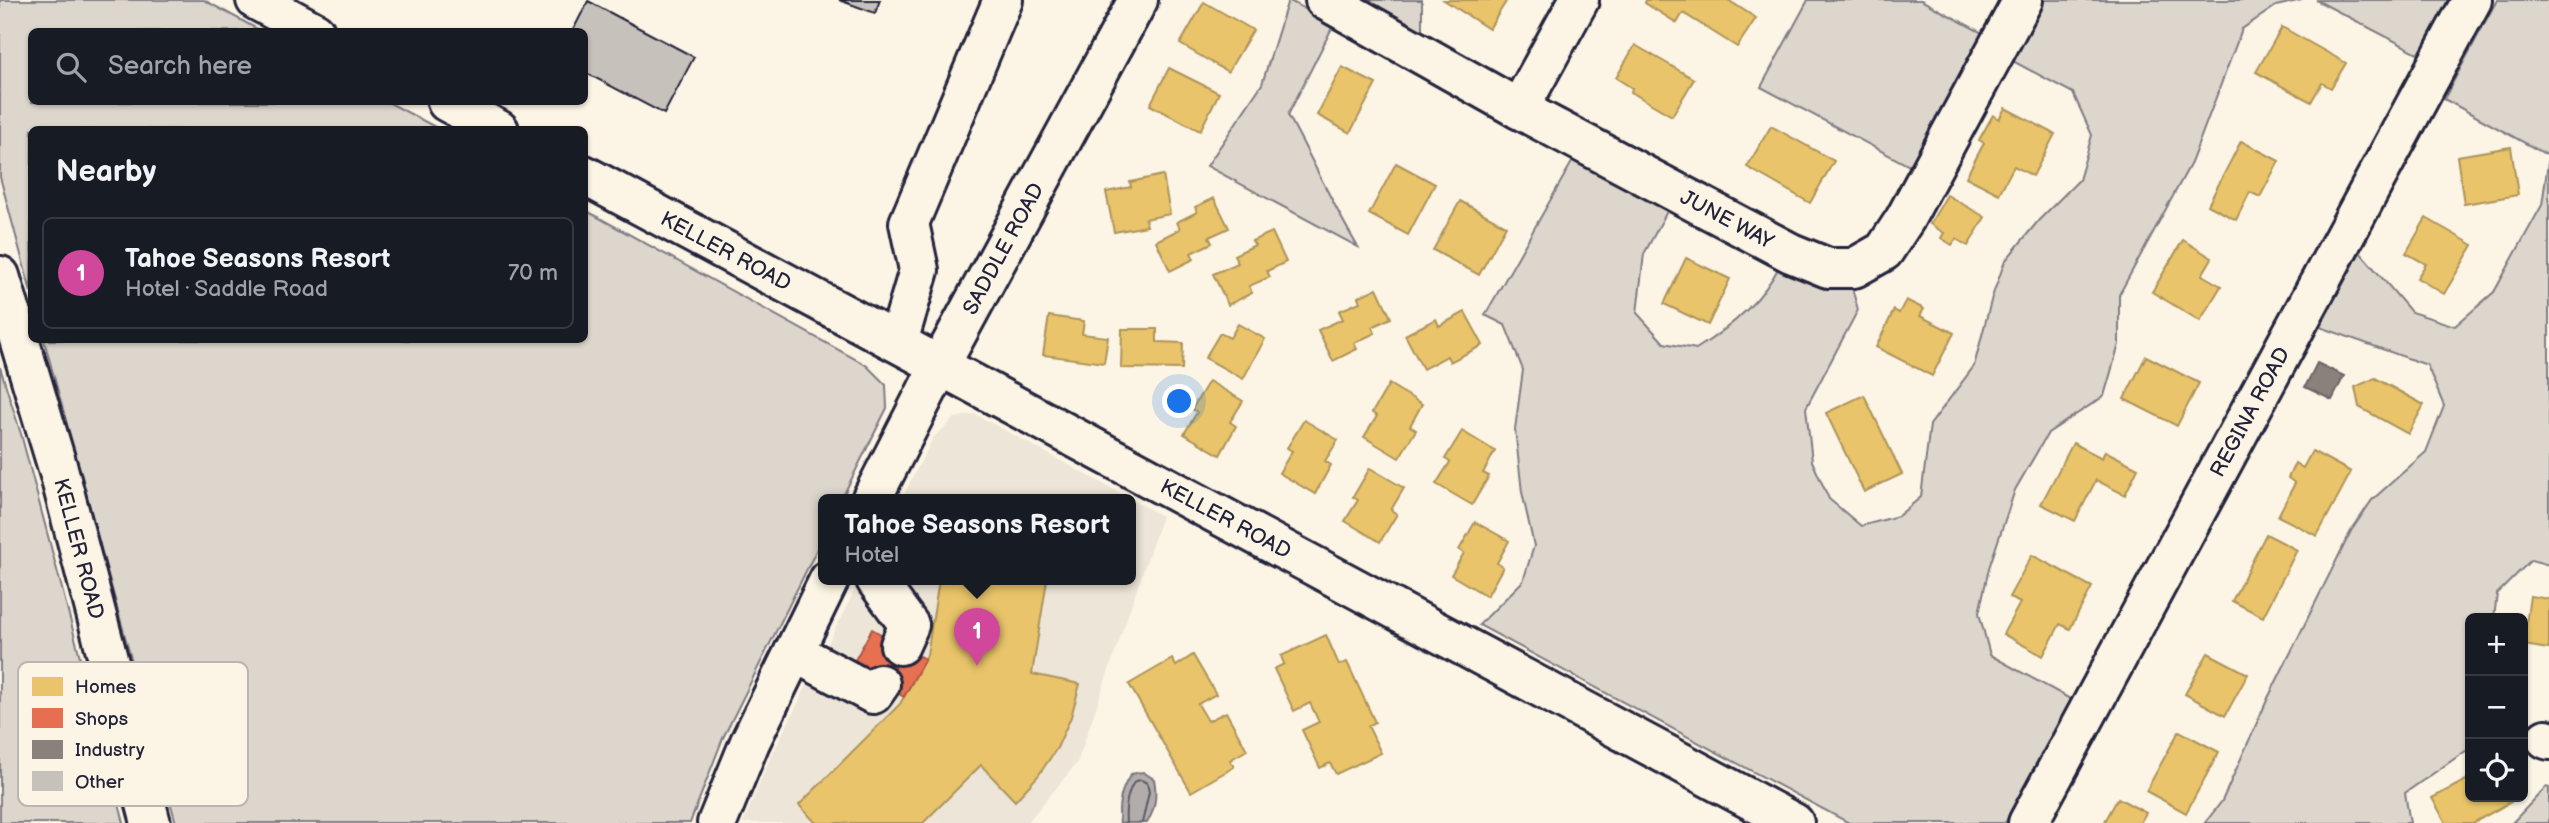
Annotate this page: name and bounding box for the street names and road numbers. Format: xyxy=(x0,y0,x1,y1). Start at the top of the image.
street label: SADDLE ROAD xyxy=(958,179,1049,319)
street label: JUNE WAY xyxy=(1676,185,1778,255)
street label: KELLER ROAD xyxy=(656,206,795,297)
street label: REGINA ROAD xyxy=(2205,343,2295,481)
street label: KELLER ROAD xyxy=(1156,474,1295,564)
street label: KELLER ROAD xyxy=(48,476,109,622)

